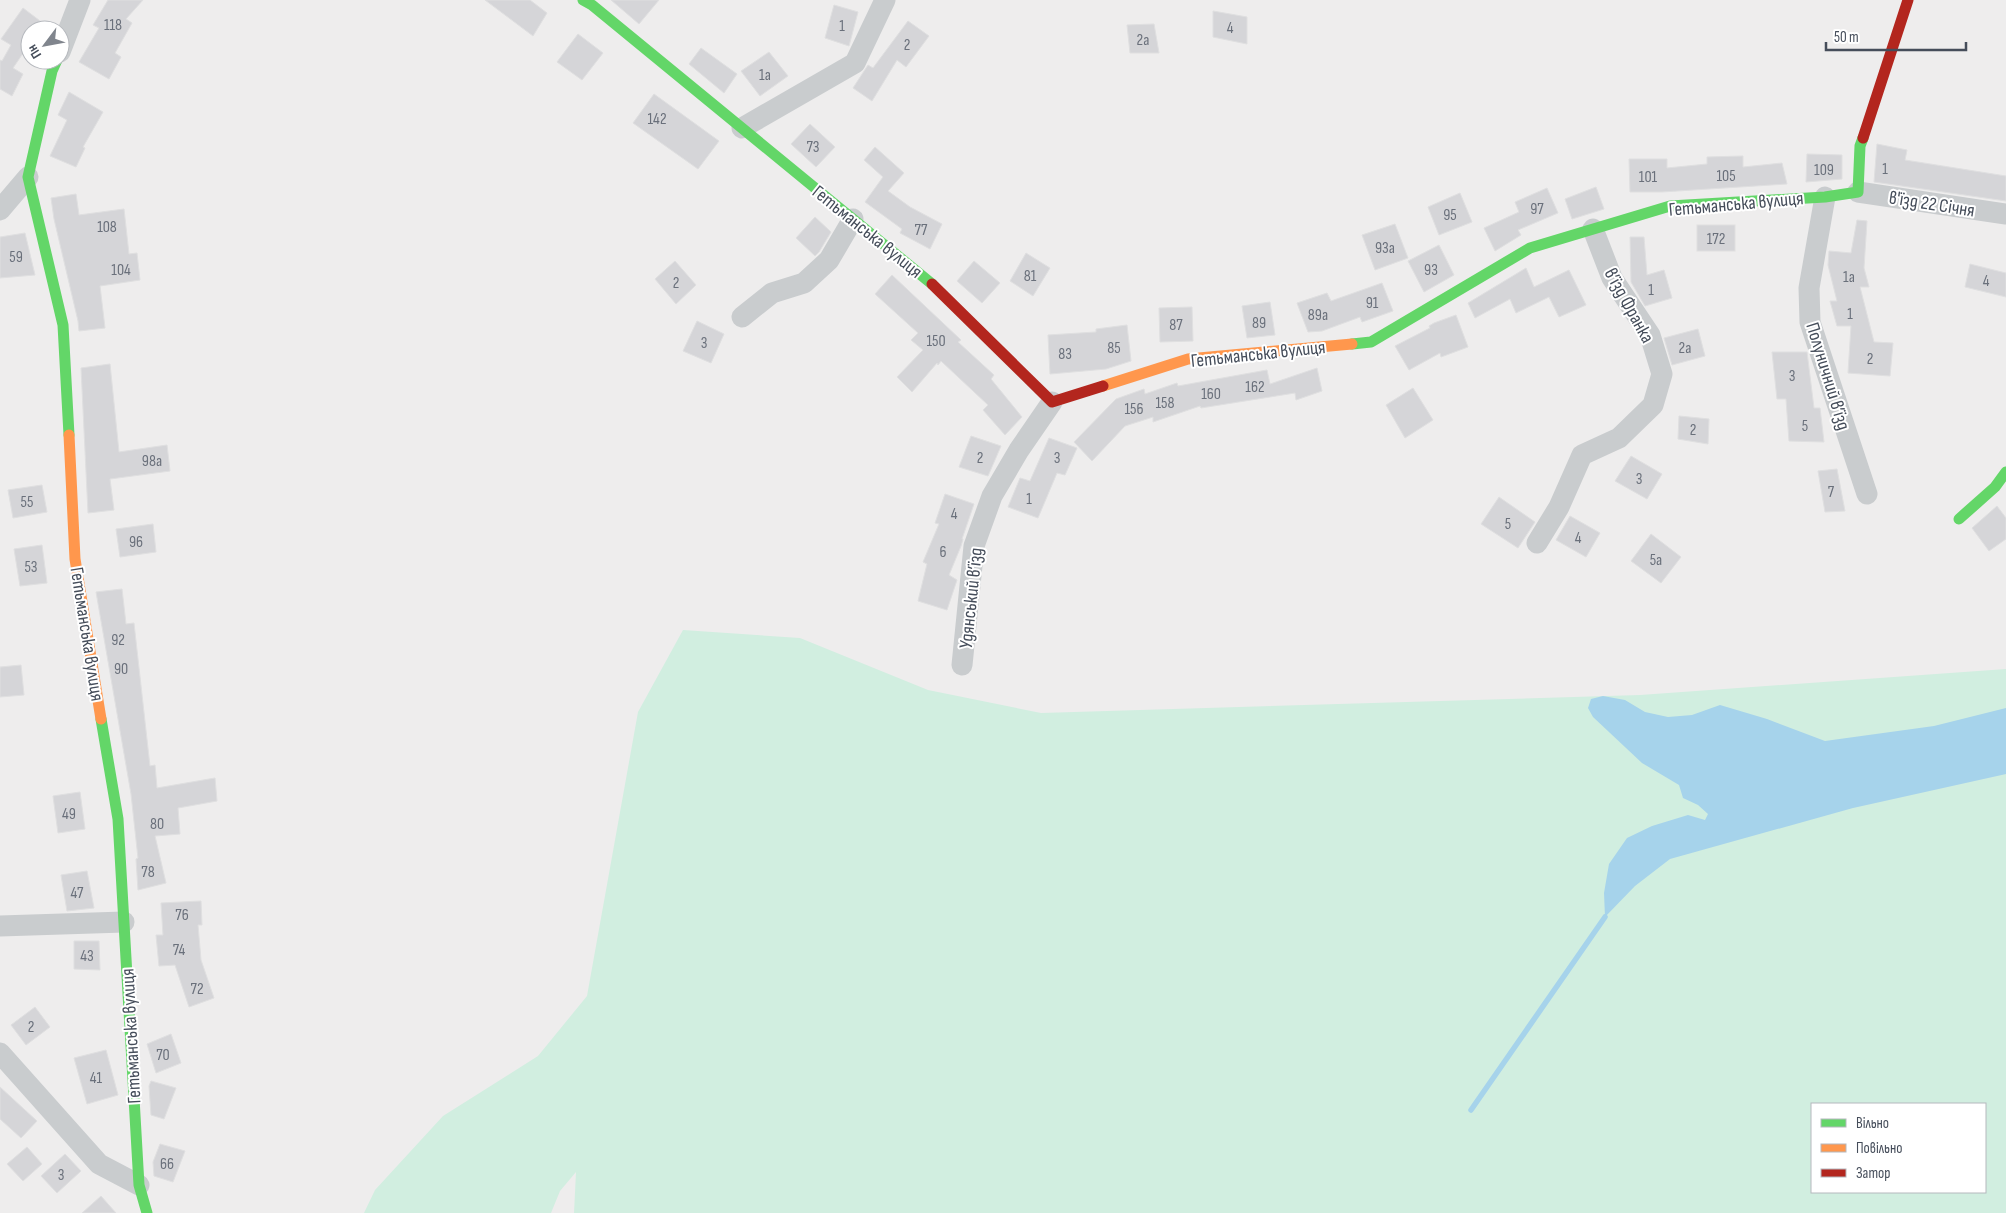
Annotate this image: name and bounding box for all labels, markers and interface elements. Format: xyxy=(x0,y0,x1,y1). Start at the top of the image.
house number: 118 xyxy=(104,16,122,35)
house number: 1 xyxy=(839,17,845,36)
house number: 4 xyxy=(1227,19,1234,38)
north arrow xyxy=(20,20,70,70)
scale bar xyxy=(1826,20,1966,52)
text: 50 m xyxy=(1834,28,1859,47)
house number: 2а xyxy=(1137,31,1149,50)
house number: 2 xyxy=(904,36,910,55)
text: Пн xyxy=(24,41,45,62)
house number: 1а xyxy=(759,66,771,85)
house number: 142 xyxy=(648,110,666,129)
house number: 73 xyxy=(806,138,820,157)
house number: 1 xyxy=(1882,160,1888,179)
house number: 109 xyxy=(1814,161,1834,180)
house number: 105 xyxy=(1716,167,1736,186)
house number: 101 xyxy=(1639,168,1658,187)
street label: Гетьманська вулиця xyxy=(807,181,927,284)
street label: в'їзд 22 Січня xyxy=(1887,186,1976,223)
street label: Гетьманська вулиця xyxy=(1668,187,1804,222)
house number: 97 xyxy=(1530,200,1544,219)
house number: 95 xyxy=(1443,206,1457,225)
house number: 108 xyxy=(97,218,117,237)
house number: 77 xyxy=(915,221,928,240)
house number: 172 xyxy=(1707,230,1725,249)
house number: 93а xyxy=(1375,239,1395,258)
house number: 59 xyxy=(9,248,23,267)
house number: 104 xyxy=(111,261,131,280)
house number: 93 xyxy=(1424,261,1438,280)
street label: в’їзд Франка xyxy=(1599,264,1659,347)
house number: 81 xyxy=(1024,267,1037,286)
house number: 1а xyxy=(1843,268,1855,287)
house number: 4 xyxy=(1983,272,1990,291)
house number: 2 xyxy=(673,274,679,293)
house number: 1 xyxy=(1648,281,1654,300)
house number: 91 xyxy=(1366,294,1379,313)
house number: 1 xyxy=(1847,305,1853,324)
house number: 89а xyxy=(1308,306,1328,325)
house number: 89 xyxy=(1252,314,1266,333)
house number: 87 xyxy=(1169,316,1183,335)
street label: Полуничний в’їзд xyxy=(1800,320,1855,433)
house number: 150 xyxy=(926,332,946,351)
house number: 3 xyxy=(701,334,707,353)
street label: Гетьманська вулиця xyxy=(1190,336,1327,373)
house number: 85 xyxy=(1107,339,1121,358)
house number: 2а xyxy=(1679,339,1691,358)
house number: 83 xyxy=(1058,345,1072,364)
house number: 2 xyxy=(1867,350,1873,369)
house number: 3 xyxy=(1789,367,1795,386)
house number: 162 xyxy=(1245,378,1265,397)
house number: 160 xyxy=(1201,385,1221,404)
house number: 158 xyxy=(1155,394,1175,413)
house number: 156 xyxy=(1124,400,1144,419)
house number: 5 xyxy=(1802,417,1808,436)
house number: 2 xyxy=(1690,421,1696,440)
house number: 2 xyxy=(977,449,983,468)
house number: 3 xyxy=(1054,449,1060,468)
house number: 98а xyxy=(142,452,162,471)
house number: 3 xyxy=(1636,470,1642,489)
house number: 7 xyxy=(1828,483,1835,502)
house number: 1 xyxy=(1026,490,1032,509)
house number: 55 xyxy=(21,493,33,512)
house number: 4 xyxy=(951,505,958,524)
house number: 5 xyxy=(1505,515,1511,534)
house number: 4 xyxy=(1575,529,1582,548)
house number: 96 xyxy=(129,533,143,552)
house number: 6 xyxy=(939,543,947,562)
street label: Удянський в’їзд xyxy=(955,547,988,650)
house number: 5а xyxy=(1650,551,1662,570)
house number: 53 xyxy=(24,558,38,577)
street label: Гетьманська вулиця xyxy=(65,566,108,703)
house number: 92 xyxy=(111,631,125,650)
house number: 90 xyxy=(114,660,128,679)
house number: 49 xyxy=(62,805,76,824)
house number: 80 xyxy=(150,815,164,834)
house number: 78 xyxy=(141,863,155,882)
house number: 47 xyxy=(71,884,84,903)
house number: 76 xyxy=(175,906,189,925)
house number: 74 xyxy=(173,941,185,960)
house number: 43 xyxy=(80,947,94,966)
street label: Гетьманська вулиця xyxy=(116,968,147,1104)
house number: 72 xyxy=(191,980,203,999)
house number: 2 xyxy=(28,1018,34,1037)
house number: 70 xyxy=(156,1046,170,1065)
house number: 41 xyxy=(90,1069,103,1088)
legend xyxy=(1811,1103,1986,1193)
text: Вільно xyxy=(1856,1114,1889,1133)
text: Повільно xyxy=(1856,1139,1902,1158)
house number: 66 xyxy=(160,1155,174,1174)
text: Затор xyxy=(1856,1164,1890,1183)
house number: 3 xyxy=(58,1166,64,1185)

